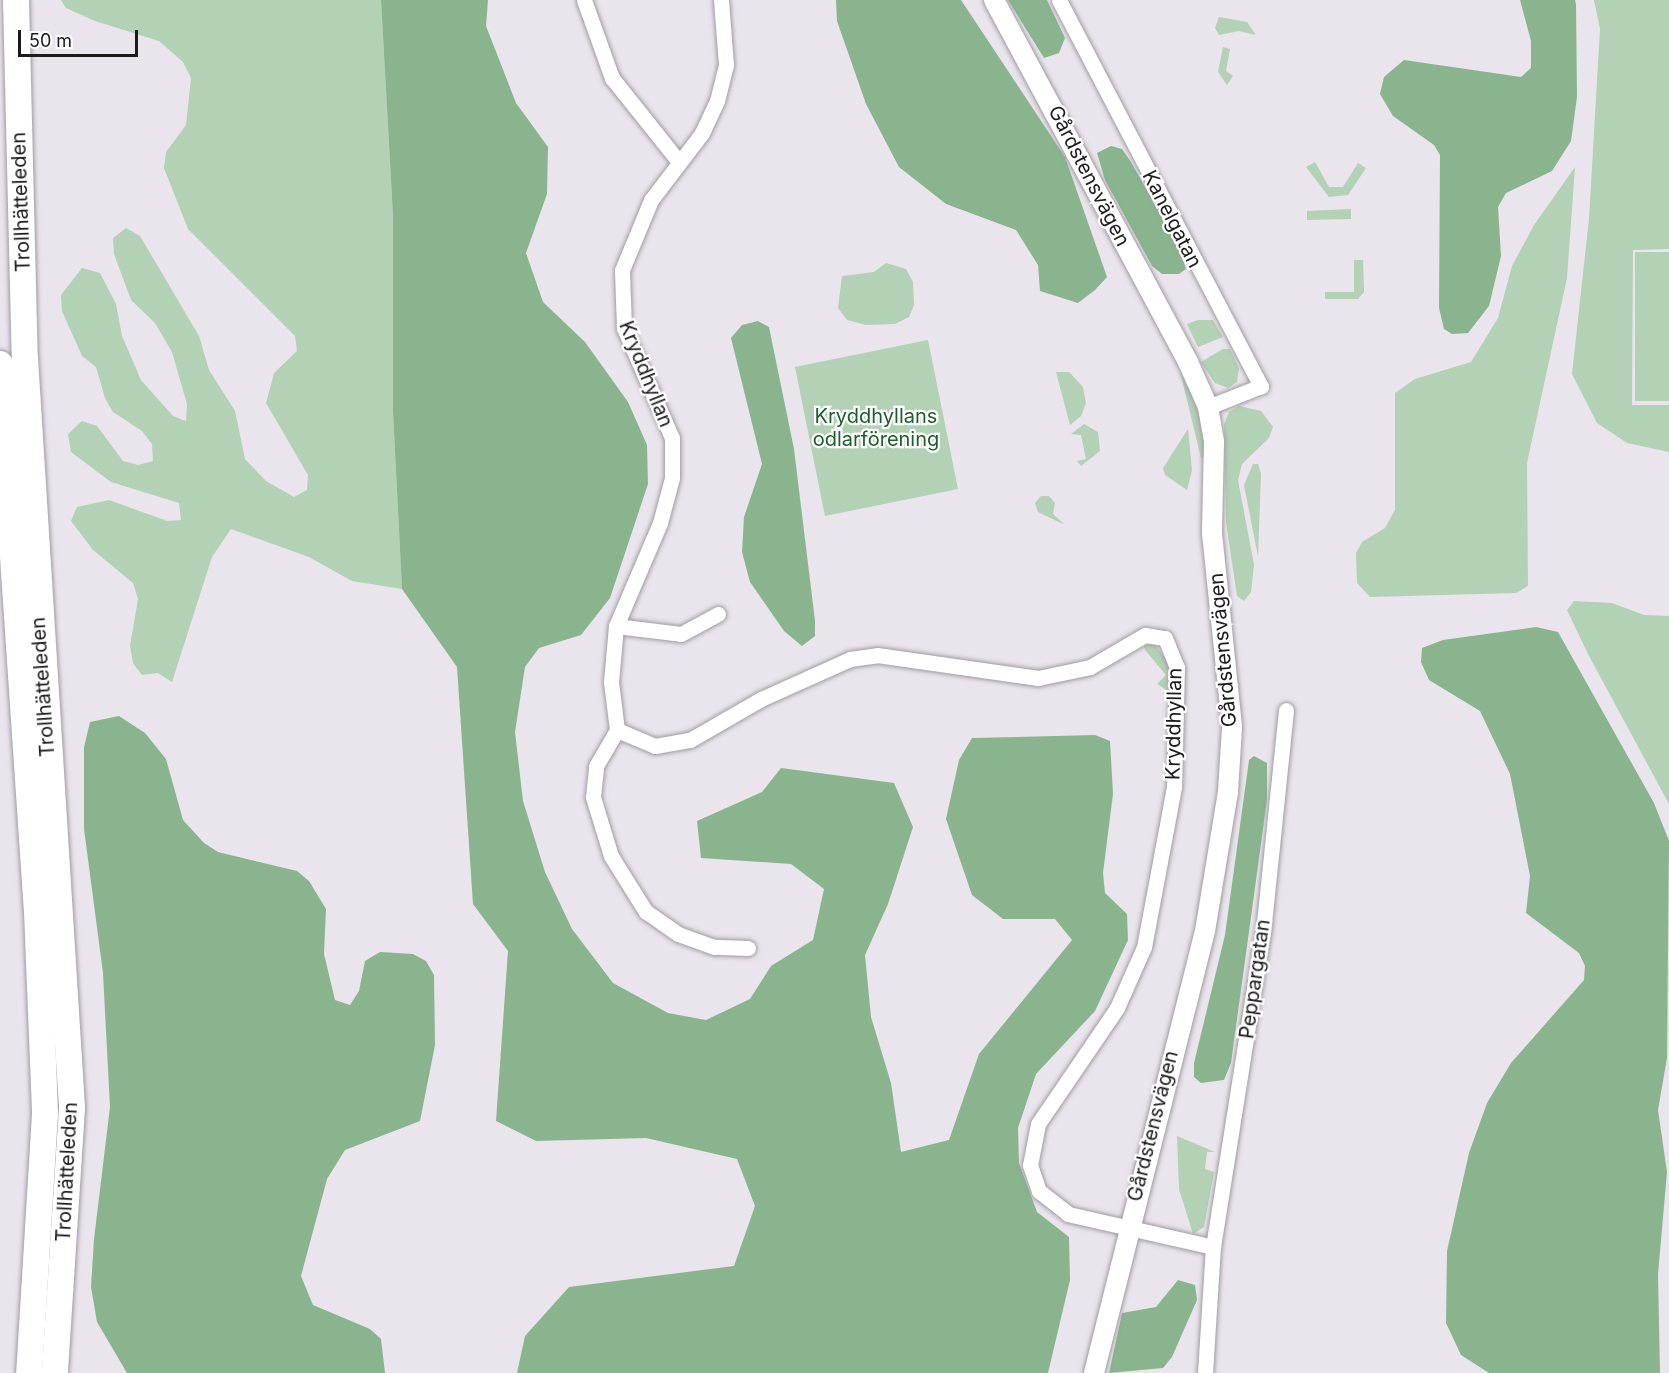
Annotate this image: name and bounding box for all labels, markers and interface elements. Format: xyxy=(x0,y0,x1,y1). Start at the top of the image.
scale bar xyxy=(21,18,141,56)
text: 50 m xyxy=(29,30,72,51)
street label: Gårdstensvägen xyxy=(1043,102,1135,250)
street label: Trollhätteleden xyxy=(7,132,35,272)
street label: Kanelgatan xyxy=(1137,166,1207,272)
street label: Kryddhyllan xyxy=(614,317,678,431)
park label: Kryddhyllans odlarförening xyxy=(813,405,939,452)
street label: Gårdstensvägen xyxy=(1204,572,1242,728)
street label: Trollhätteleden xyxy=(26,616,60,758)
street label: Kryddhyllan xyxy=(1161,668,1187,780)
street label: Peppargatan xyxy=(1235,918,1275,1040)
street label: Gårdstensvägen xyxy=(1123,1048,1183,1204)
street label: Trollhätteleden xyxy=(51,1101,83,1243)

